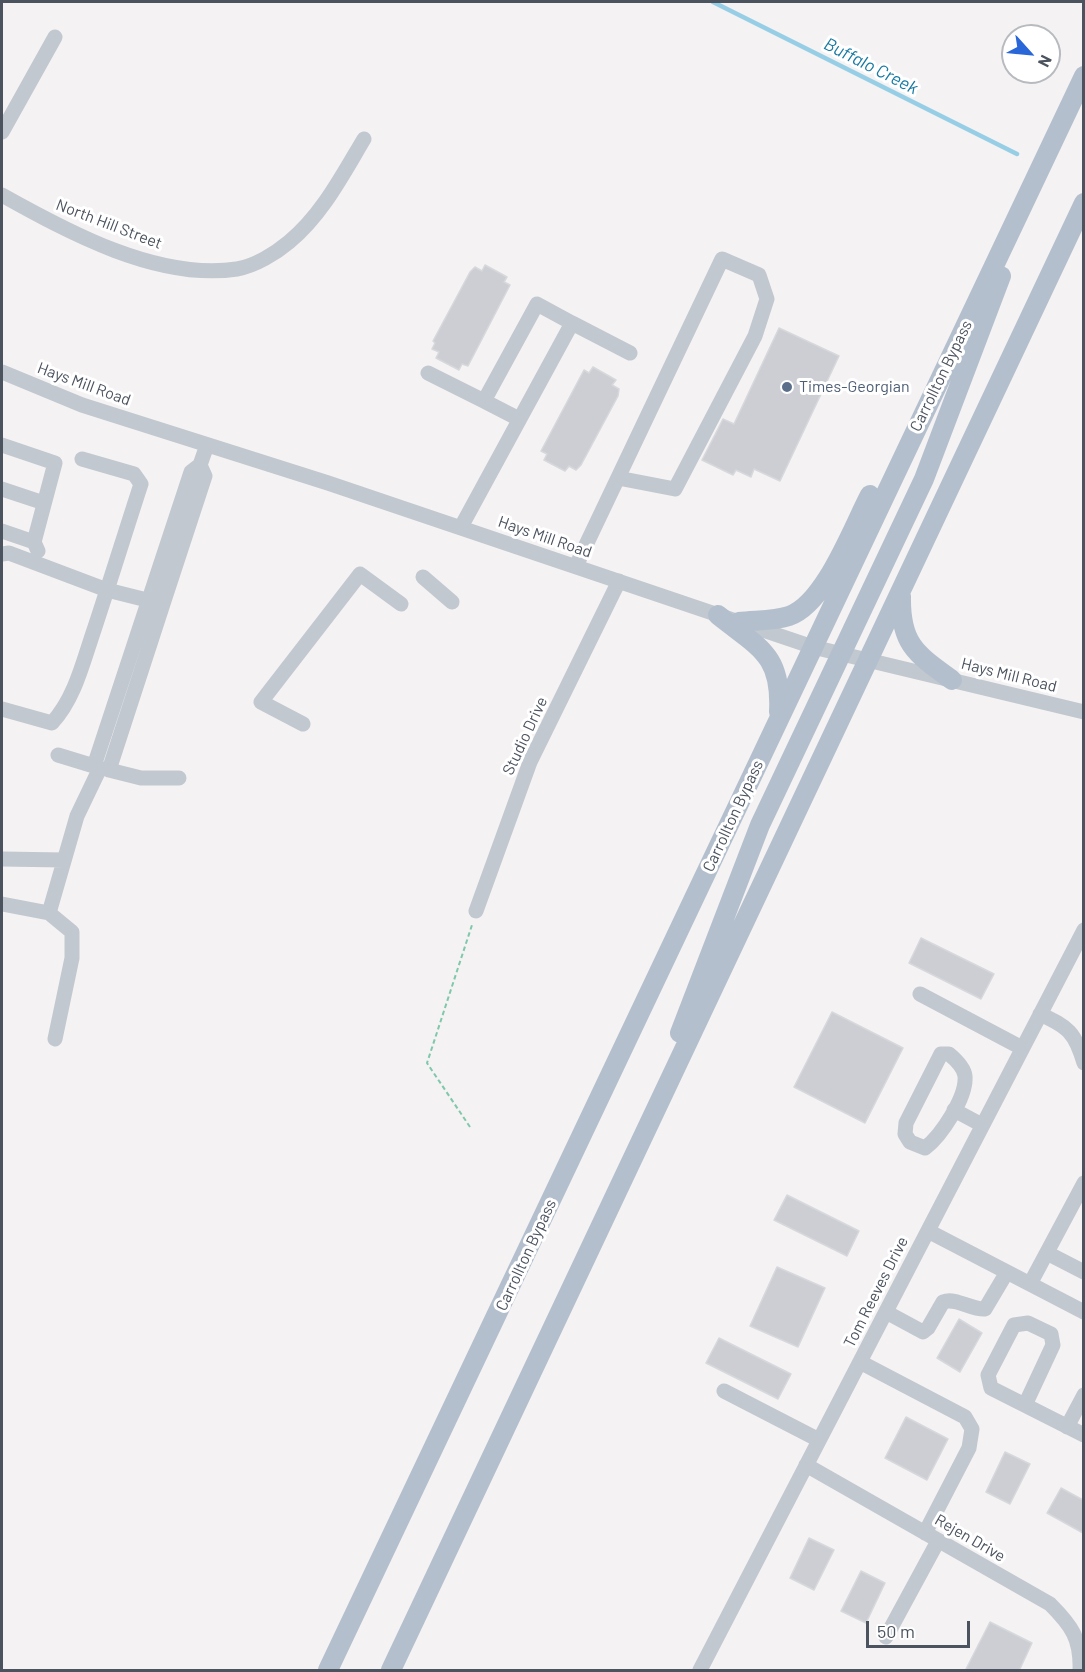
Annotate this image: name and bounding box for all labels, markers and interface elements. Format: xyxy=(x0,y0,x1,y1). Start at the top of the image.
north arrow xyxy=(1001,24,1061,84)
water label: Buffalo Creek xyxy=(820,33,922,99)
text: N xyxy=(1035,52,1057,71)
street label: North Hill Street xyxy=(53,195,165,253)
street label: Carrollton Bypass xyxy=(906,317,976,435)
street label: Hays Mill Road xyxy=(35,358,133,410)
place label: Times-Georgian xyxy=(799,377,910,397)
marker: Times-Georgian xyxy=(780,380,794,394)
street label: Hays Mill Road xyxy=(496,512,594,562)
street label: Hays Mill Road xyxy=(959,654,1059,696)
street label: Studio Drive xyxy=(499,694,551,778)
street label: Carrollton Bypass xyxy=(699,757,767,875)
street label: Carrollton Bypass xyxy=(492,1196,560,1314)
street label: Tom Reeves Drive xyxy=(840,1233,912,1351)
street label: Rejen Drive xyxy=(931,1510,1009,1566)
scale bar xyxy=(869,1609,972,1647)
text: 50 m xyxy=(877,1620,915,1642)

